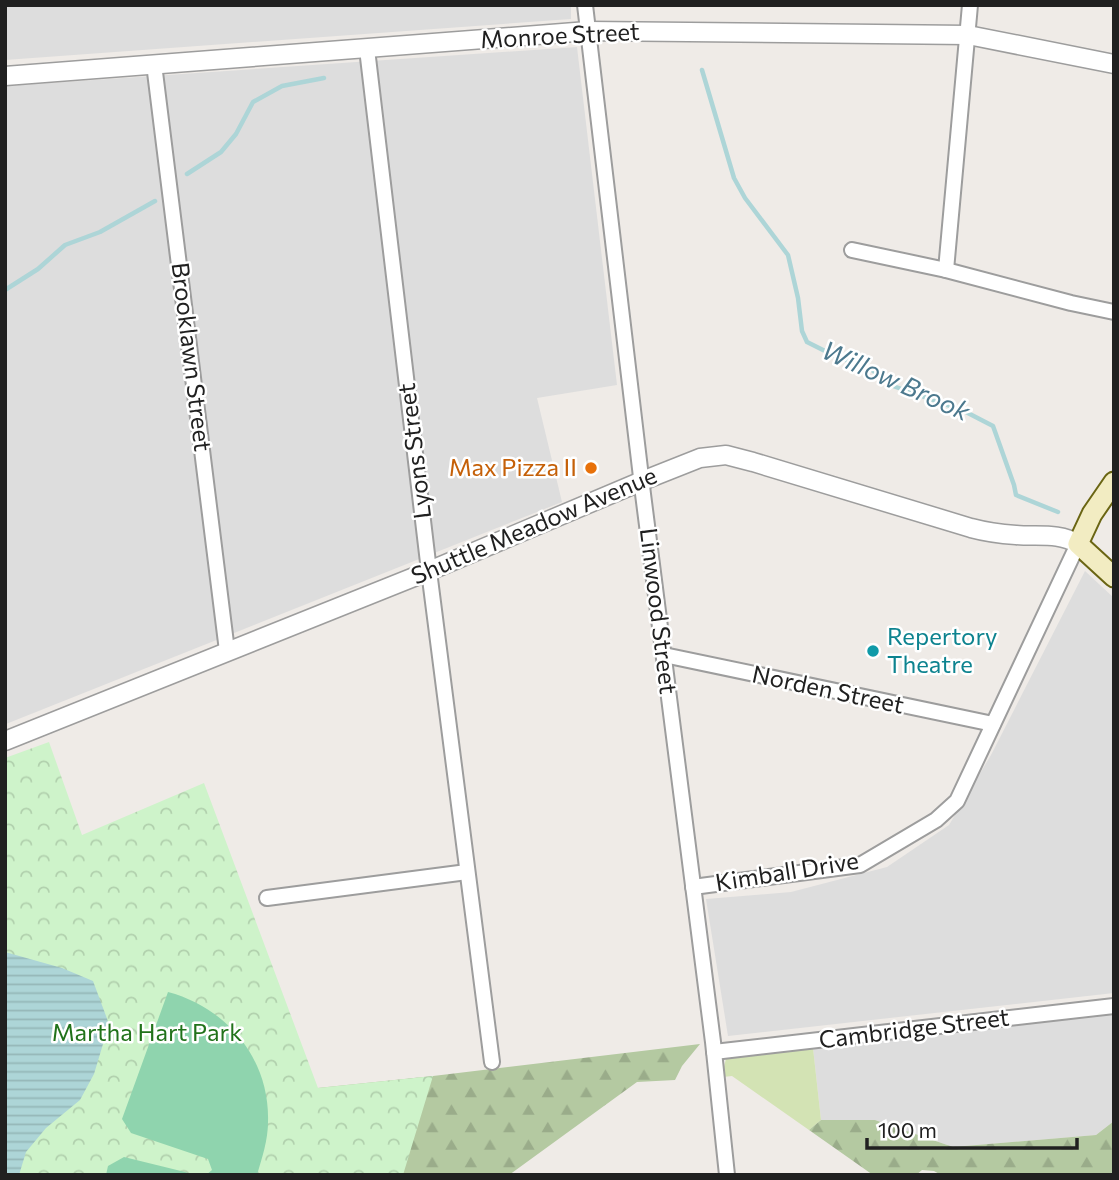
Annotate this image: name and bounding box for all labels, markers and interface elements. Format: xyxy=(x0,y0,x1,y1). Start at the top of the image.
street label: Monroe Street xyxy=(479,16,641,53)
street label: Brooklawn Street xyxy=(167,261,218,453)
water label: Willow Brook xyxy=(818,333,976,426)
street label: Lyons Street xyxy=(391,382,436,521)
place label: Max Pizza II xyxy=(449,452,577,481)
street label: Shuttle Meadow Avenue xyxy=(406,460,661,590)
marker: Max Pizza II xyxy=(583,460,599,476)
street label: Linwood Street xyxy=(635,526,684,696)
place label: Repertory Theatre xyxy=(887,621,997,678)
marker: Repertory Theatre xyxy=(865,643,881,659)
street label: Norden Street xyxy=(750,658,907,719)
street label: Kimball Drive xyxy=(713,845,861,896)
street label: Cambridge Street xyxy=(817,1001,1011,1054)
park label: Martha Hart Park xyxy=(52,1017,242,1046)
scale bar xyxy=(867,1106,1077,1150)
text: 100 m xyxy=(878,1117,937,1142)

